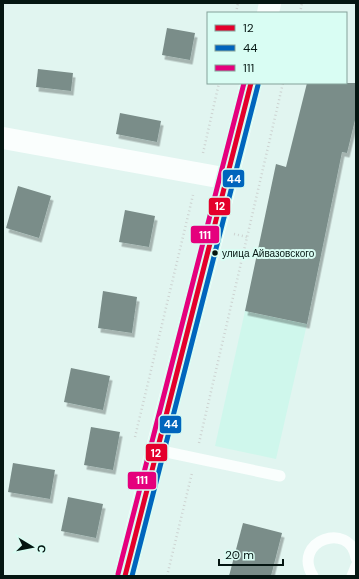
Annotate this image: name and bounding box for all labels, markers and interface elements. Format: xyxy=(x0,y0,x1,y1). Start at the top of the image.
legend xyxy=(207,12,347,84)
text: 12 xyxy=(243,20,254,36)
text: 44 xyxy=(243,40,258,56)
text: 111 xyxy=(243,60,254,76)
line badge: 44 xyxy=(222,169,245,188)
text: 44 xyxy=(227,172,241,186)
line badge: 12 xyxy=(208,197,231,216)
text: 12 xyxy=(215,199,225,213)
line badge: 111 xyxy=(190,225,220,244)
text: 111 xyxy=(199,228,211,242)
place label: улица Айвазовского xyxy=(222,247,315,260)
marker: улица Айвазовского xyxy=(210,248,220,258)
line badge: 44 xyxy=(159,415,182,434)
text: 44 xyxy=(164,417,178,431)
line badge: 12 xyxy=(145,443,168,462)
text: 12 xyxy=(151,446,161,460)
line badge: 111 xyxy=(127,471,157,490)
text: 111 xyxy=(136,473,148,487)
north arrow xyxy=(12,527,52,567)
scale bar xyxy=(219,541,283,567)
text: С xyxy=(34,544,49,554)
text: 20 m xyxy=(225,547,254,563)

